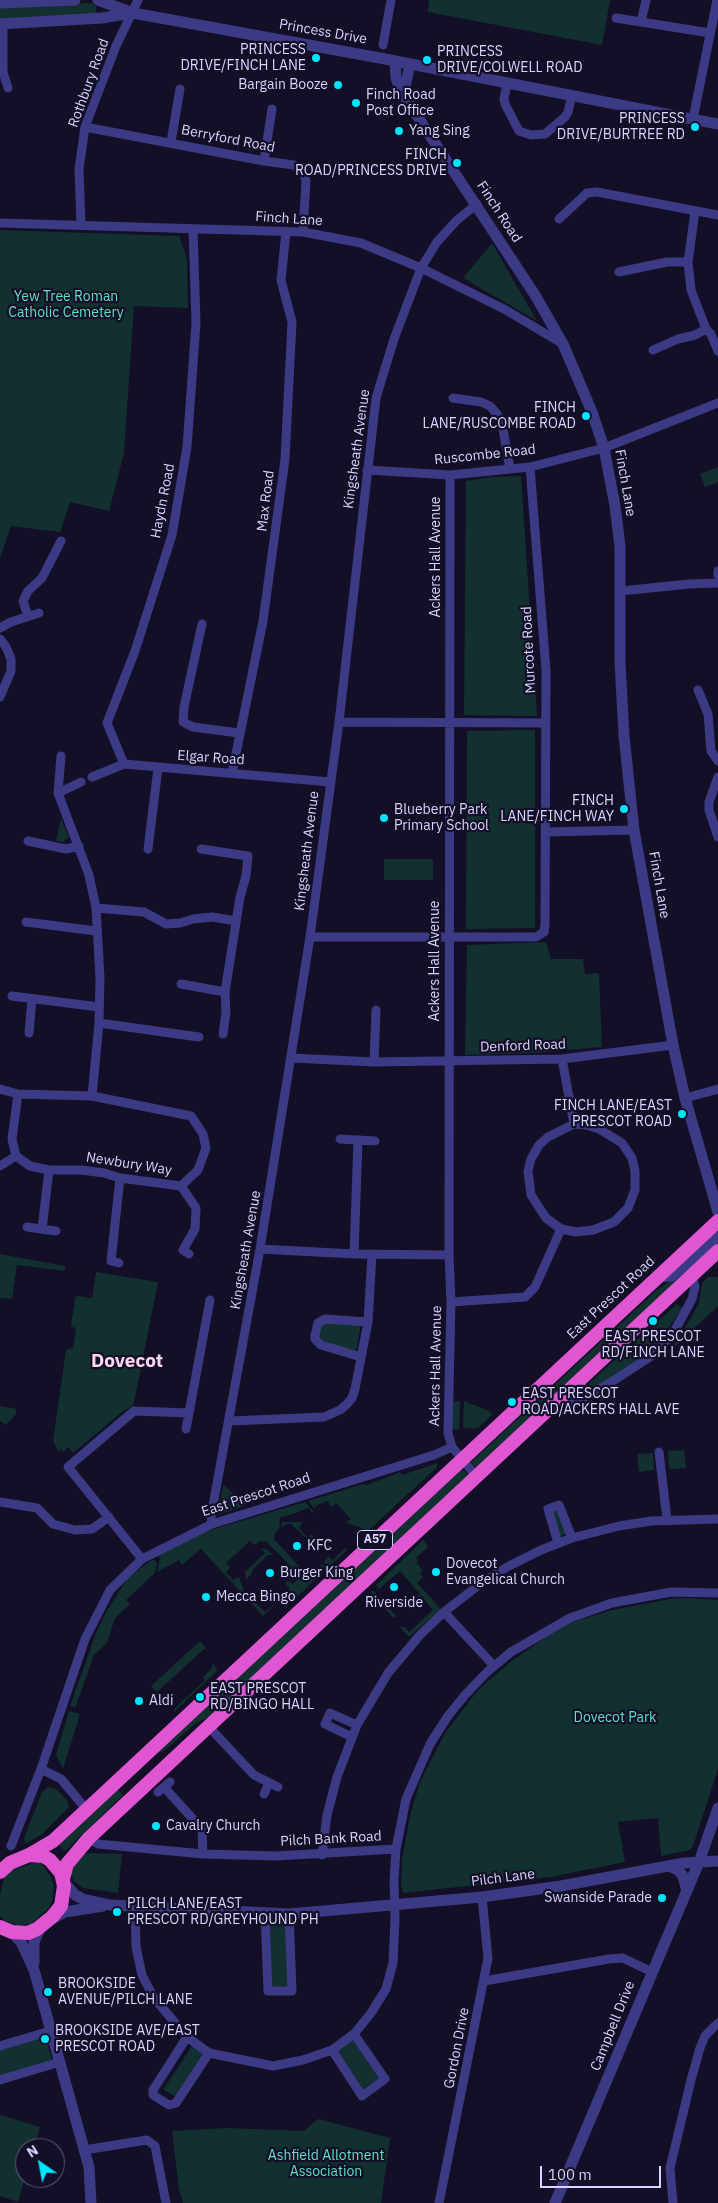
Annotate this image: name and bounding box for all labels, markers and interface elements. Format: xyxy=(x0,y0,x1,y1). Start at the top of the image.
street label: Princess Drive xyxy=(278,16,368,48)
street label: Rothbury Road xyxy=(65,36,113,130)
place label: PRINCESS DRIVE/FINCH LANE xyxy=(180,42,306,74)
place label: PRINCESS DRIVE/COLWELL ROAD xyxy=(437,44,583,76)
marker: PRINCESS DRIVE/FINCH LANE xyxy=(310,52,322,64)
marker: PRINCESS DRIVE/COLWELL ROAD xyxy=(421,54,433,66)
place label: Bargain Booze xyxy=(238,77,328,93)
marker: Bargain Booze xyxy=(332,79,344,91)
place label: Finch Road Post Office xyxy=(366,87,436,120)
marker: Finch Road Post Office xyxy=(350,97,362,109)
place label: PRINCESS DRIVE/BURTREE RD xyxy=(557,111,685,144)
marker: PRINCESS DRIVE/BURTREE RD xyxy=(689,121,701,133)
street label: Berryford Road xyxy=(180,122,276,156)
place label: Yang Sing xyxy=(409,123,470,139)
marker: Yang Sing xyxy=(393,125,405,137)
place label: FINCH ROAD/PRINCESS DRIVE xyxy=(295,147,447,180)
marker: FINCH ROAD/PRINCESS DRIVE xyxy=(451,157,463,169)
street label: Finch Road xyxy=(473,178,525,246)
street label: Finch Lane xyxy=(255,208,323,230)
park label: Yew Tree Roman Catholic Cemetery xyxy=(8,289,124,322)
street label: Kingsheath Avenue xyxy=(340,388,374,510)
place label: FINCH LANE/RUSCOMBE ROAD xyxy=(423,400,576,432)
marker: FINCH LANE/RUSCOMBE ROAD xyxy=(580,410,592,422)
street label: Ruscombe Road xyxy=(433,441,537,469)
street label: Finch Lane xyxy=(611,448,639,518)
street label: Haydn Road xyxy=(148,462,178,540)
street label: Max Road xyxy=(254,469,278,533)
street label: Ackers Hall Avenue xyxy=(428,496,444,618)
street label: Murcote Road xyxy=(518,606,540,694)
street label: Elgar Road xyxy=(177,747,245,769)
street label: Kingsheath Avenue xyxy=(291,790,323,912)
place label: FINCH LANE/FINCH WAY xyxy=(500,793,614,826)
place label: Blueberry Park Primary School xyxy=(394,802,489,834)
marker: FINCH LANE/FINCH WAY xyxy=(618,803,630,815)
marker: Blueberry Park Primary School xyxy=(378,812,390,824)
street label: Finch Lane xyxy=(645,850,673,920)
street label: Ackers Hall Avenue xyxy=(427,900,443,1022)
street label: Denford Road xyxy=(480,1036,566,1056)
place label: FINCH LANE/EAST PRESCOT ROAD xyxy=(554,1098,672,1130)
marker: FINCH LANE/EAST PRESCOT ROAD xyxy=(676,1108,688,1120)
street label: Newbury Way xyxy=(85,1149,173,1179)
street label: Kingsheath Avenue xyxy=(227,1189,265,1311)
street label: East Prescot Road xyxy=(564,1253,658,1343)
street label: Ackers Hall Avenue xyxy=(427,1305,445,1427)
marker: EAST PRESCOT RD/FINCH LANE xyxy=(647,1315,659,1327)
place label: EAST PRESCOT RD/FINCH LANE xyxy=(601,1329,705,1361)
district label: Dovecot xyxy=(91,1351,163,1373)
place label: EAST PRESCOT ROAD/ACKERS HALL AVE xyxy=(522,1386,680,1418)
marker: EAST PRESCOT ROAD/ACKERS HALL AVE xyxy=(506,1396,518,1408)
street label: East Prescot Road xyxy=(199,1469,313,1521)
road number: A57 xyxy=(358,1530,392,1550)
place label: KFC xyxy=(307,1538,332,1554)
marker: KFC xyxy=(291,1540,303,1552)
place label: Dovecot Evangelical Church xyxy=(446,1556,565,1588)
place label: Burger King xyxy=(280,1565,353,1581)
marker: Dovecot Evangelical Church xyxy=(430,1566,442,1578)
marker: Burger King xyxy=(264,1567,276,1579)
marker: Riverside xyxy=(388,1581,400,1593)
place label: Mecca Bingo xyxy=(216,1589,296,1605)
marker: Mecca Bingo xyxy=(200,1591,212,1603)
place label: Riverside xyxy=(365,1595,423,1611)
place label: EAST PRESCOT RD/BINGO HALL xyxy=(210,1681,314,1714)
marker: EAST PRESCOT RD/BINGO HALL xyxy=(194,1691,206,1703)
place label: Aldi xyxy=(149,1693,173,1709)
marker: Aldi xyxy=(133,1695,145,1707)
park label: Dovecot Park xyxy=(574,1710,656,1726)
place label: Cavalry Church xyxy=(166,1818,260,1834)
marker: Cavalry Church xyxy=(150,1820,162,1832)
street label: Pilch Bank Road xyxy=(280,1828,382,1850)
street label: Pilch Lane xyxy=(470,1866,536,1890)
place label: Swanside Parade xyxy=(544,1890,652,1906)
marker: Swanside Parade xyxy=(656,1892,668,1904)
place label: PILCH LANE/EAST PRESCOT RD/GREYHOUND PH xyxy=(127,1896,319,1928)
marker: PILCH LANE/EAST PRESCOT RD/GREYHOUND PH xyxy=(111,1906,123,1918)
place label: BROOKSIDE AVENUE/PILCH LANE xyxy=(58,1976,193,2008)
street label: Campbell Drive xyxy=(587,1979,639,2073)
marker: BROOKSIDE AVENUE/PILCH LANE xyxy=(42,1986,54,1998)
street label: Gordon Drive xyxy=(441,2006,473,2090)
place label: BROOKSIDE AVE/EAST PRESCOT ROAD xyxy=(55,2023,200,2056)
marker: BROOKSIDE AVE/EAST PRESCOT ROAD xyxy=(39,2033,51,2045)
north arrow xyxy=(15,2138,65,2188)
text: N xyxy=(23,2141,42,2162)
park label: Ashfield Allotment Association xyxy=(268,2148,384,2180)
scale bar xyxy=(543,2156,664,2188)
text: 100 m xyxy=(548,2165,592,2184)

